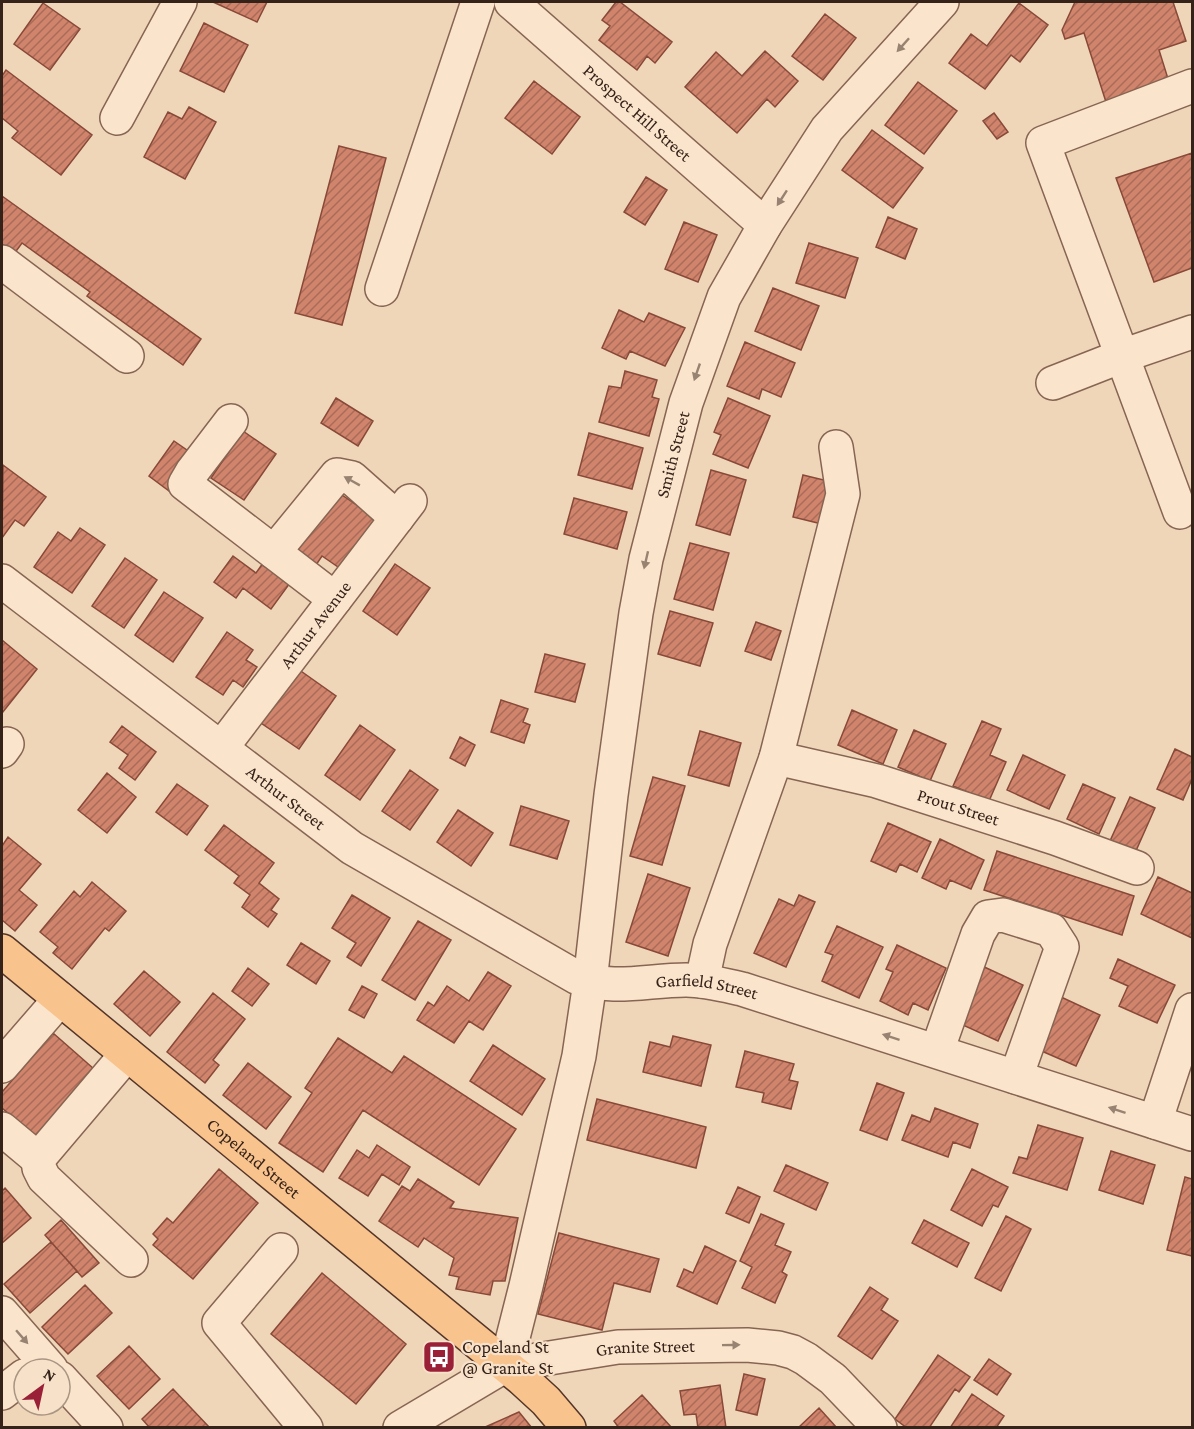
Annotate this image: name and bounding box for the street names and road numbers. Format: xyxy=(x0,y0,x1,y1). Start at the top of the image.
street label: Prospect Hill Street xyxy=(579,60,696,166)
street label: Smith Street xyxy=(652,408,694,500)
street label: Arthur Avenue xyxy=(276,577,355,672)
street label: Arthur Street xyxy=(242,761,330,835)
street label: Prout Street xyxy=(915,785,1003,830)
street label: Garfield Street xyxy=(655,970,762,1004)
street label: Copeland Street xyxy=(203,1114,305,1203)
street label: Granite Street xyxy=(594,1336,696,1360)

